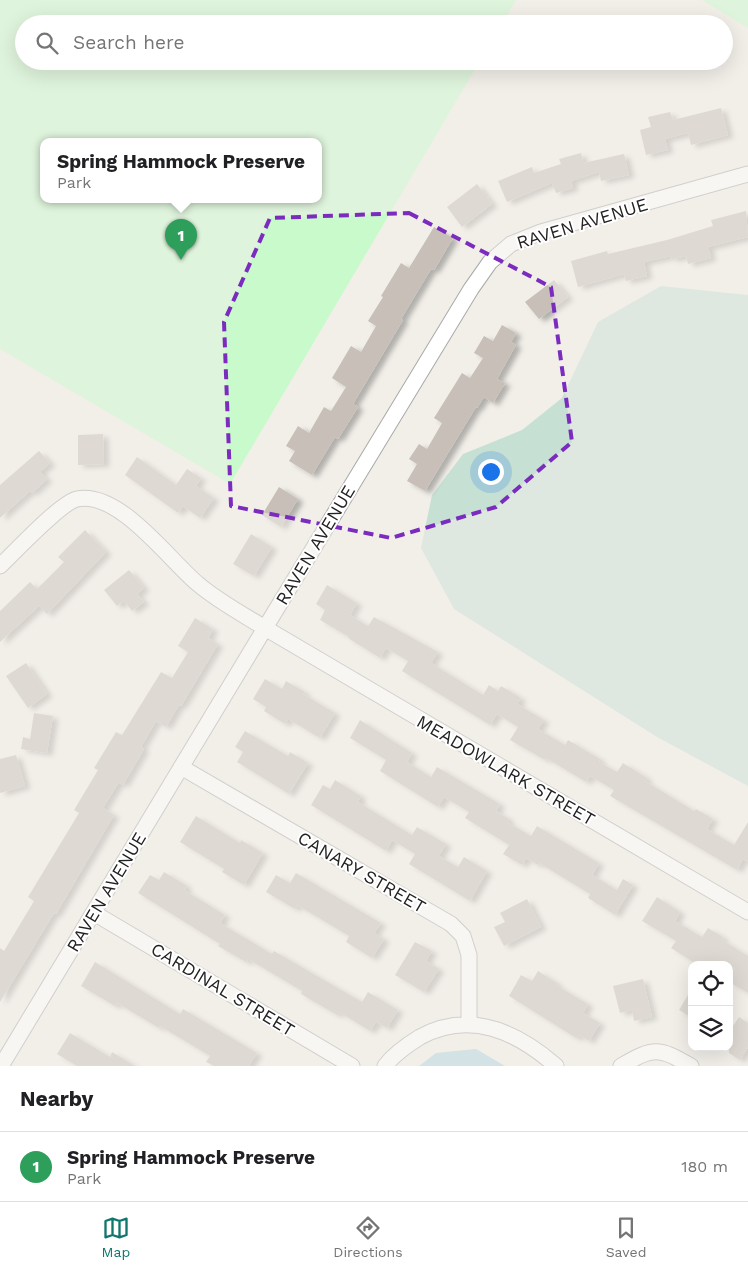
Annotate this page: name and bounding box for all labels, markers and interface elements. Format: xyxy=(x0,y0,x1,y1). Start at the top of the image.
search box xyxy=(15,15,733,70)
icon: search xyxy=(33,29,61,57)
text: Search here xyxy=(73,31,184,54)
popup xyxy=(40,138,322,203)
text: Spring Hammock Preserve xyxy=(57,150,305,173)
text: Park xyxy=(57,173,91,192)
street label: RAVEN AVENUE xyxy=(514,193,650,253)
pin: 1 xyxy=(165,219,197,260)
your location xyxy=(478,459,504,485)
street label: RAVEN AVENUE xyxy=(271,481,359,609)
street label: MEADOWLARK STREET xyxy=(413,710,599,830)
street label: CANARY STREET xyxy=(294,827,430,917)
street label: RAVEN AVENUE xyxy=(62,828,150,956)
street label: CARDINAL STREET xyxy=(147,938,299,1040)
map controls xyxy=(688,961,733,1051)
button: locate xyxy=(688,961,733,1006)
button: layers xyxy=(688,1006,733,1051)
text: Nearby xyxy=(20,1086,93,1111)
text: Spring Hammock Preserve xyxy=(67,1146,315,1169)
text: 1 xyxy=(33,1157,39,1176)
text: 180 m xyxy=(681,1157,728,1176)
text: Park xyxy=(67,1169,101,1188)
tab: Map xyxy=(102,1214,130,1260)
tab: Directions xyxy=(333,1214,403,1260)
tab: Saved xyxy=(606,1214,646,1260)

